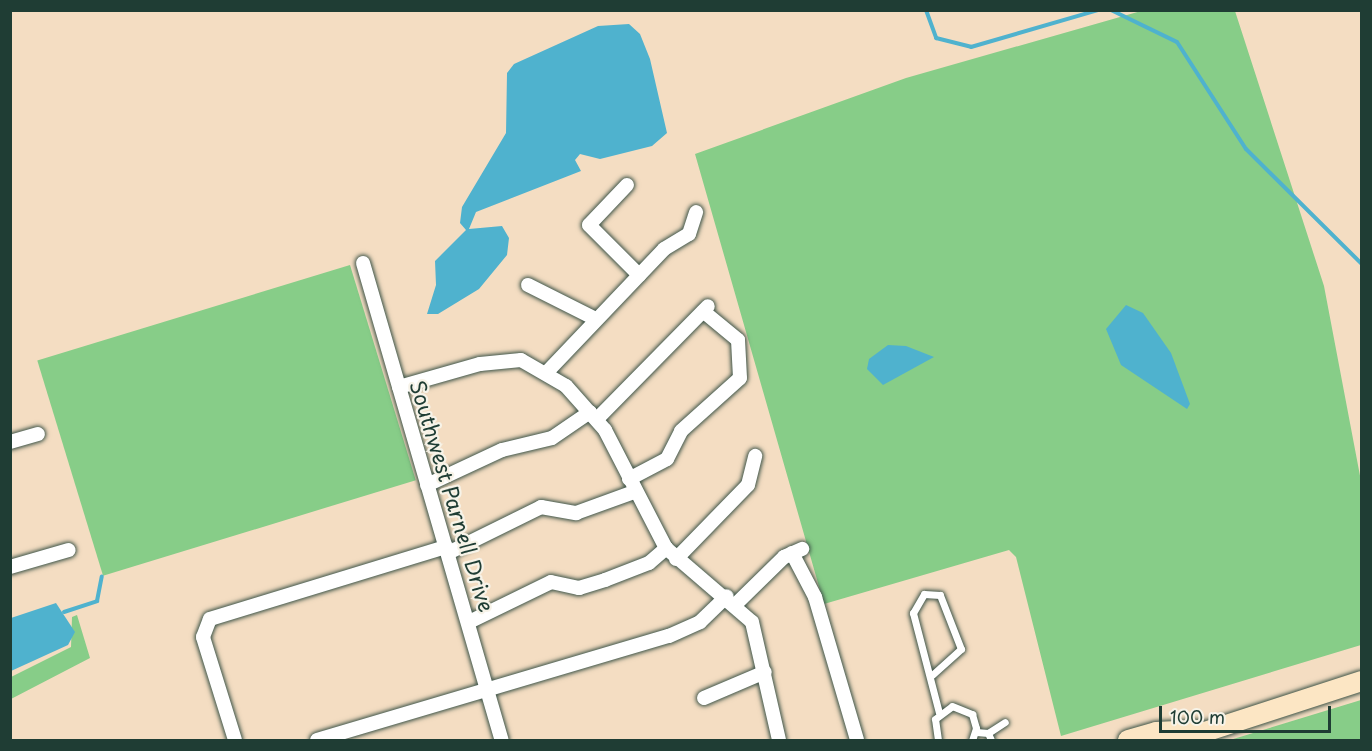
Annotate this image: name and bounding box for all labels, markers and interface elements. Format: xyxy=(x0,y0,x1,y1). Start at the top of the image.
street label: Southwest Parnell Drive xyxy=(406,377,500,615)
scale bar xyxy=(1162,694,1334,732)
text: 100 m xyxy=(1170,703,1225,730)

